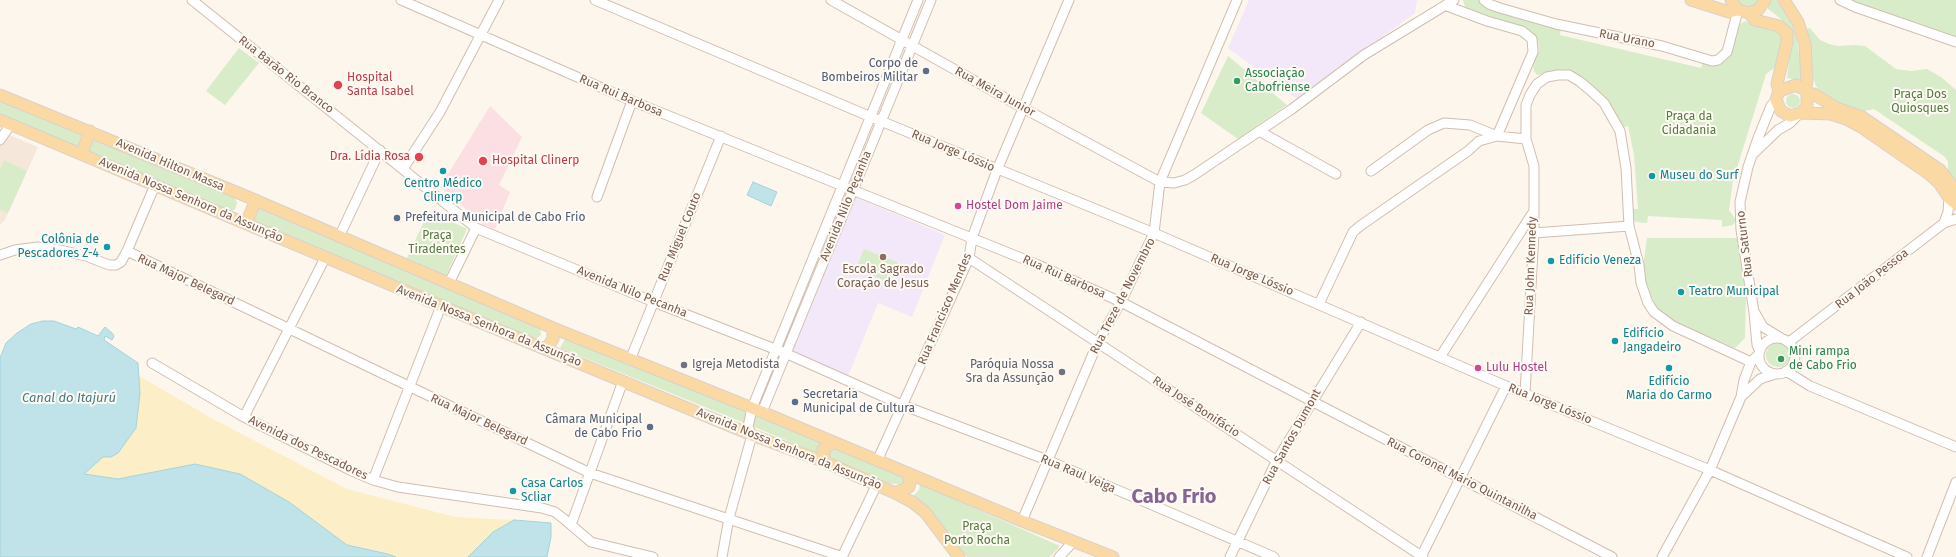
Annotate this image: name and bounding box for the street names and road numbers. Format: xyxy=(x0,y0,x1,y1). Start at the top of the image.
street label: Rua Urano xyxy=(1598,27,1656,51)
street label: Rua Barão Rio Branco xyxy=(235,33,337,117)
street label: Rua Meira Junior xyxy=(952,64,1038,120)
street label: Rua Rui Barbosa xyxy=(577,72,665,120)
street label: Rua Jorge Lóssio xyxy=(909,127,997,175)
street label: Avenida Hilton Massa xyxy=(114,136,226,194)
street label: Avenida Nilo Peçanha xyxy=(817,149,875,263)
street label: Avenida Nossa Senhora da Assunção xyxy=(97,155,285,245)
street label: Rua Miguel Couto xyxy=(656,190,704,284)
street label: Rua Saturno xyxy=(1734,210,1756,278)
street label: Rua John Kennedy xyxy=(1522,216,1540,316)
street label: Rua Treze de Novembro xyxy=(1087,235,1159,357)
street label: Rua João Pessoa xyxy=(1833,246,1911,312)
street label: Rua Major Belegard xyxy=(135,251,237,309)
street label: Rua Francisco Mendes xyxy=(915,251,975,367)
street label: Rua Jorge Lóssio xyxy=(1208,251,1296,299)
street label: Rua Rui Barbosa xyxy=(1020,252,1108,302)
street label: Avenida Nilo Pecanha xyxy=(575,263,689,321)
street label: Avenida Nossa Senhora da Assunção xyxy=(394,282,584,370)
street label: Rua José Bonifácio xyxy=(1150,373,1242,441)
street label: Rua Jorge Lóssio xyxy=(1506,381,1594,427)
street label: Rua Santos Dumont xyxy=(1260,387,1324,487)
street label: Rua Major Belegard xyxy=(428,391,530,449)
street label: Avenida Nossa Senhora da Assunção xyxy=(694,405,884,493)
street label: Avenida dos Pescadores xyxy=(246,413,370,483)
street label: Rua Coronel Mário Quintanilha xyxy=(1384,435,1540,523)
street label: Rua Raul Veiga xyxy=(1038,452,1118,496)

